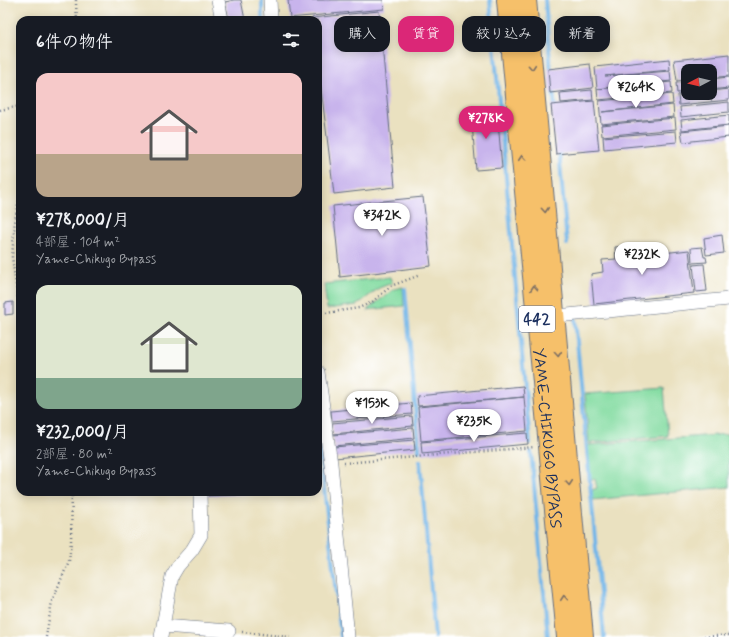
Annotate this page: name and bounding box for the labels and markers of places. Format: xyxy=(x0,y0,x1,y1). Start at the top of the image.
pin: ¥264K xyxy=(608,75,664,109)
pin: ¥278K xyxy=(458,106,514,140)
pin: ¥342K xyxy=(354,203,410,237)
pin: ¥232K xyxy=(614,242,670,276)
pin: ¥153K xyxy=(344,391,400,425)
pin: ¥235K xyxy=(446,409,502,443)

